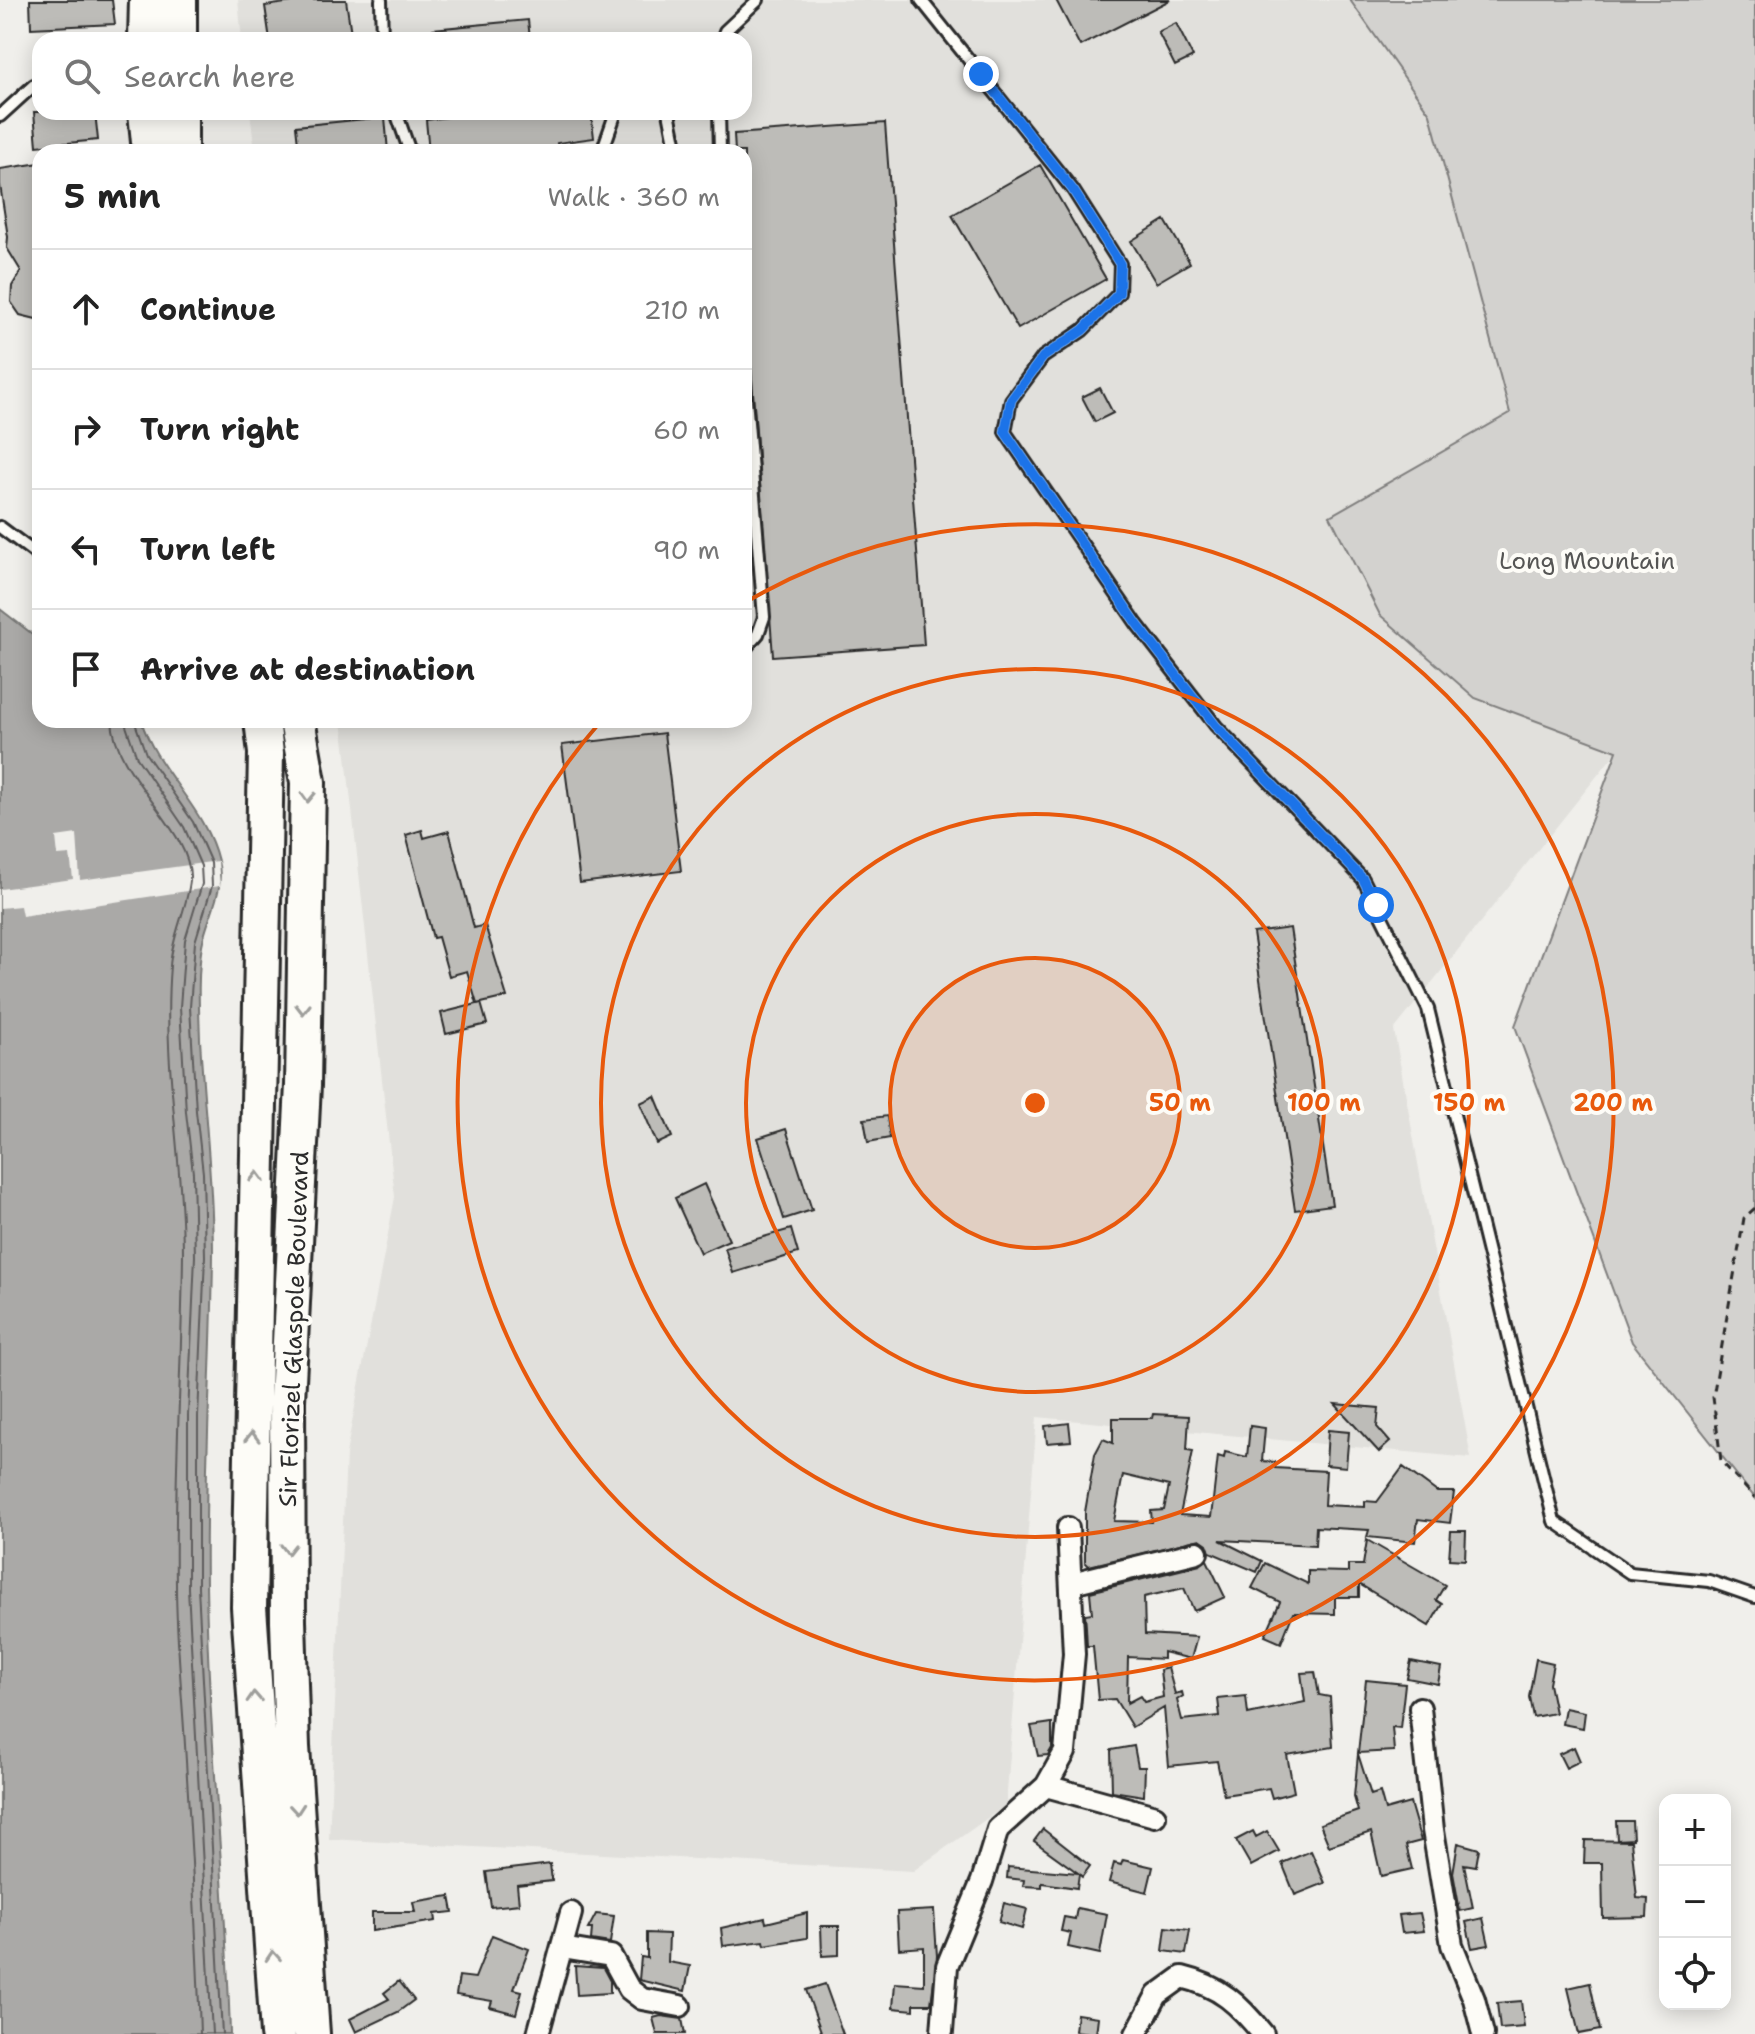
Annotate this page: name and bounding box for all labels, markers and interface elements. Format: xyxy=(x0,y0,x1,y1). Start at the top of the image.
search box xyxy=(32,32,752,120)
icon: search xyxy=(60,54,104,98)
text: Search here xyxy=(124,56,295,97)
route end xyxy=(963,56,999,92)
text: 5 min xyxy=(64,173,161,219)
text: Walk · 360 m xyxy=(548,179,720,214)
icon: ahead xyxy=(64,287,108,331)
text: Continue xyxy=(140,289,276,330)
text: 210 m xyxy=(643,292,720,327)
icon: right xyxy=(64,407,108,451)
text: Turn right xyxy=(140,409,299,450)
text: 60 m xyxy=(653,412,720,447)
icon: left xyxy=(64,527,108,571)
text: Turn left xyxy=(140,529,275,570)
text: 90 m xyxy=(653,532,720,567)
park label: Long Mountain xyxy=(1499,545,1675,577)
icon: arrive xyxy=(64,647,108,691)
text: Arrive at destination xyxy=(140,649,475,690)
one-way arrow xyxy=(299,791,317,804)
route start xyxy=(1358,887,1394,923)
one-way arrow xyxy=(295,1003,312,1016)
text: 50 m xyxy=(1149,1087,1211,1119)
text: 100 m xyxy=(1287,1087,1361,1119)
text: 150 m xyxy=(1433,1087,1505,1119)
text: 200 m xyxy=(1573,1087,1653,1119)
centre of rings xyxy=(1021,1089,1049,1117)
street label: Sir Florizel Glaspole Boulevard xyxy=(272,1150,316,1508)
one-way arrow xyxy=(249,1170,266,1183)
one-way arrow xyxy=(243,1430,261,1443)
one-way arrow xyxy=(279,1543,297,1556)
one-way arrow xyxy=(246,1690,263,1703)
map controls xyxy=(1659,1794,1731,2010)
button: + xyxy=(1659,1794,1731,1866)
one-way arrow xyxy=(288,1803,305,1816)
button: − xyxy=(1659,1866,1731,1938)
button: locate xyxy=(1659,1938,1731,2010)
one-way arrow xyxy=(265,1949,282,1962)

